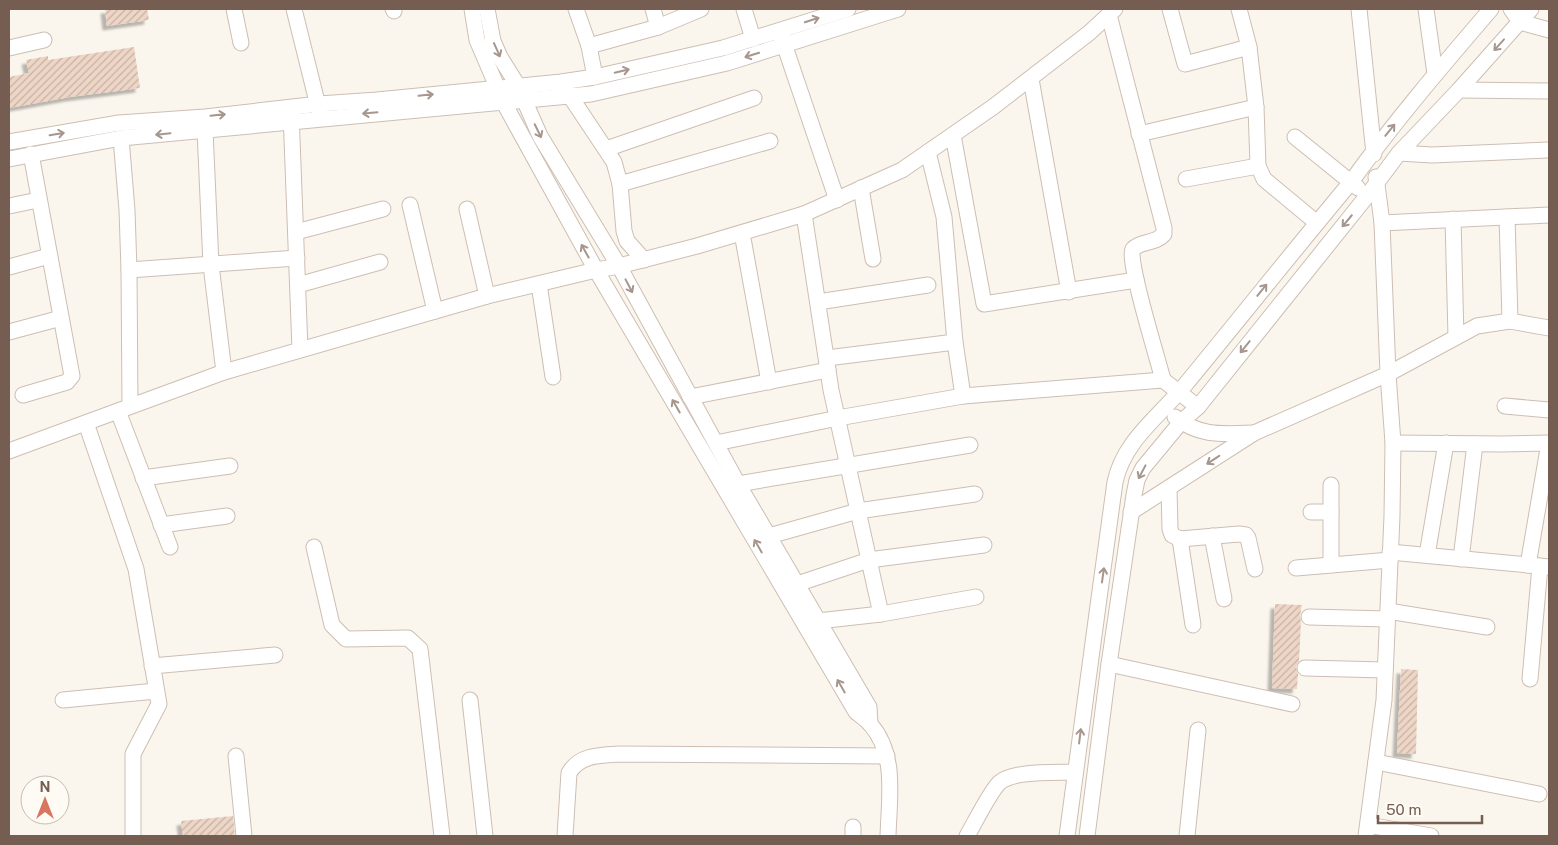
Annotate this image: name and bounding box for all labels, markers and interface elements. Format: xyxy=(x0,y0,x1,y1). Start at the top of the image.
one-way arrow xyxy=(804,15,820,25)
one-way arrow xyxy=(1493,39,1505,52)
one-way arrow xyxy=(493,42,503,57)
one-way arrow xyxy=(744,51,760,61)
one-way arrow xyxy=(613,65,629,75)
one-way arrow xyxy=(418,90,434,100)
one-way arrow xyxy=(363,108,379,118)
one-way arrow xyxy=(210,110,226,120)
one-way arrow xyxy=(533,123,543,138)
one-way arrow xyxy=(1385,123,1396,136)
one-way arrow xyxy=(48,129,64,139)
one-way arrow xyxy=(156,129,172,139)
one-way arrow xyxy=(1341,214,1352,227)
one-way arrow xyxy=(580,243,590,258)
one-way arrow xyxy=(625,278,635,292)
one-way arrow xyxy=(1257,284,1268,297)
one-way arrow xyxy=(1239,340,1250,353)
one-way arrow xyxy=(670,400,680,414)
one-way arrow xyxy=(1206,455,1220,465)
one-way arrow xyxy=(1136,464,1146,479)
one-way arrow xyxy=(753,540,763,554)
one-way arrow xyxy=(1098,567,1108,583)
one-way arrow xyxy=(835,680,845,694)
one-way arrow xyxy=(1075,728,1085,744)
north arrow xyxy=(20,775,70,825)
text: N xyxy=(40,779,50,795)
scale bar xyxy=(1378,792,1482,824)
text: 50 m xyxy=(1386,801,1421,818)

